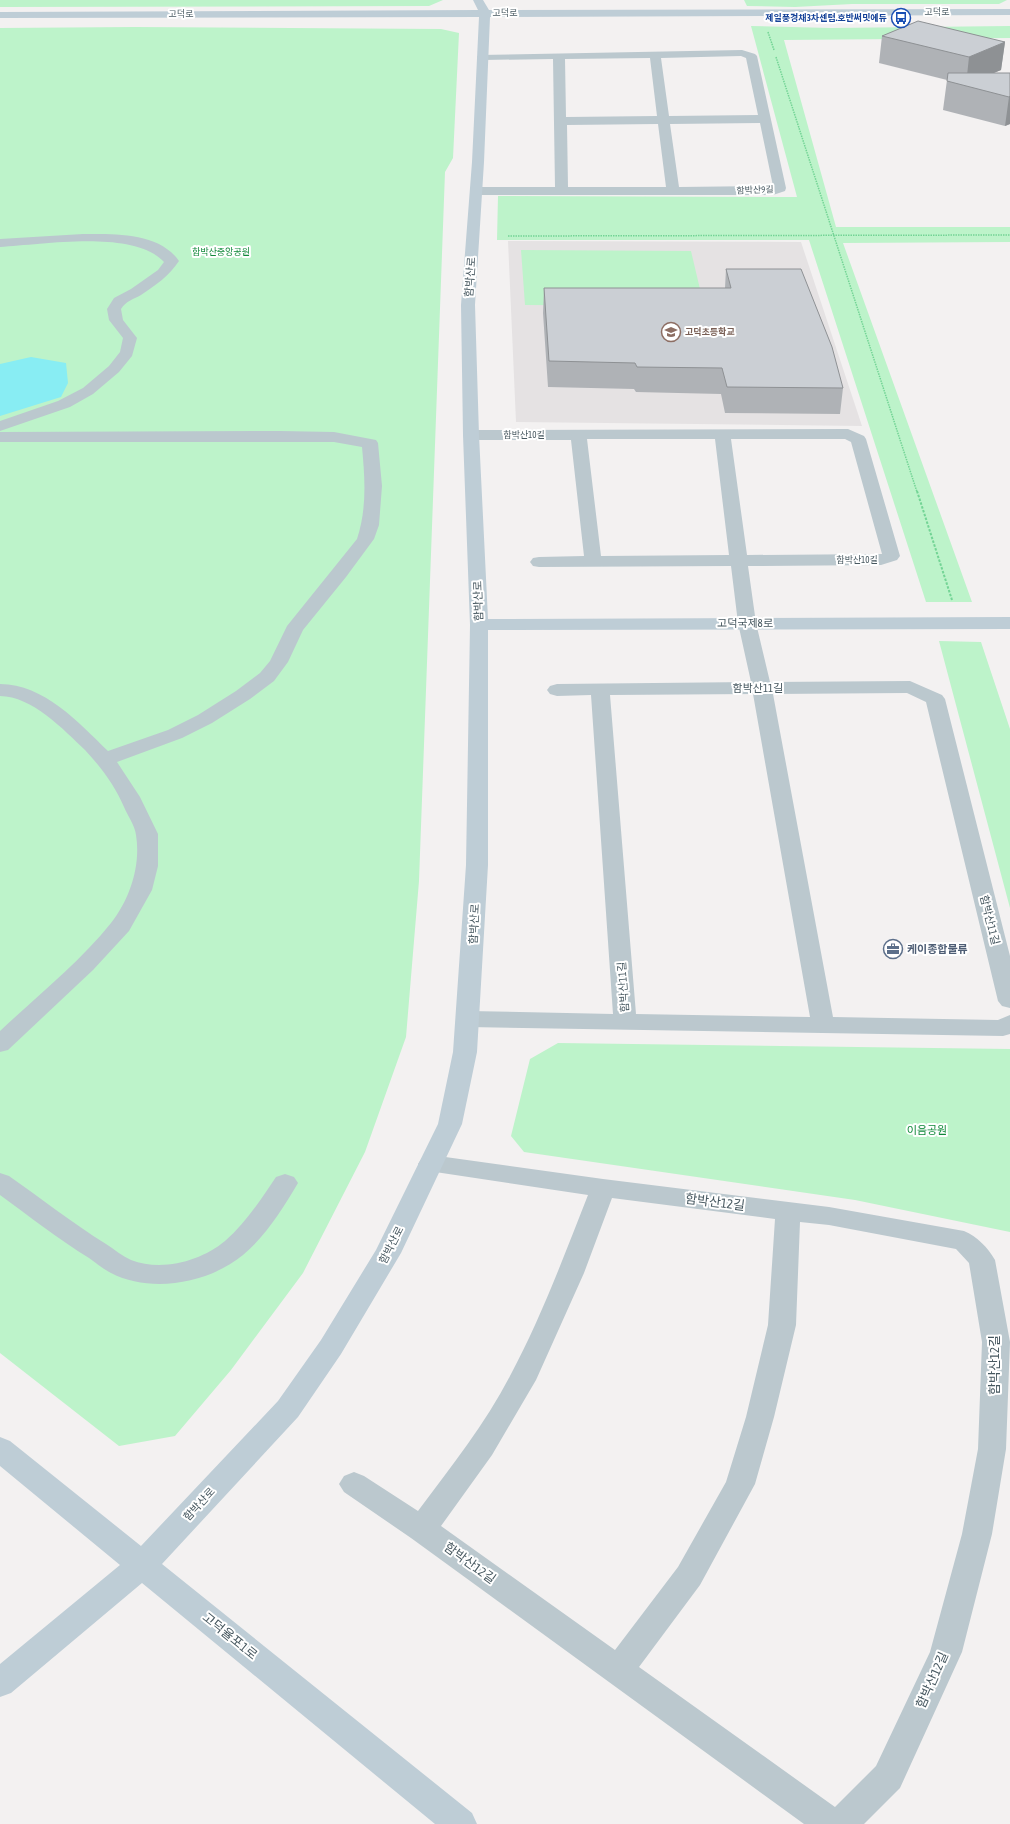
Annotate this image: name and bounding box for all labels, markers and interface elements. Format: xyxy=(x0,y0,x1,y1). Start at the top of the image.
bus stop icon: 제일풍경채3차센텀.호반써밋에듀 xyxy=(890,7,912,29)
street label: 고덕로 xyxy=(925,7,949,17)
street label: 고덕로 xyxy=(493,8,517,18)
street label: 고덕로 xyxy=(169,9,193,19)
place label: 제일풍경채3차센텀.호반써밋에듀 xyxy=(765,13,887,23)
street label: 함박산9길 xyxy=(736,184,774,196)
park label: 함박산중앙공원 xyxy=(192,247,250,257)
street label: 함박산로 xyxy=(463,256,477,298)
school or university icon: 고덕초등학교 xyxy=(660,321,682,343)
place label: 고덕초등학교 xyxy=(685,326,735,337)
street label: 함박산10길 xyxy=(503,430,545,440)
street label: 함박산10길 xyxy=(836,555,878,565)
street label: 함박산로 xyxy=(471,581,485,621)
street label: 고덕국제8로 xyxy=(717,617,773,629)
street label: 함박산11길 xyxy=(733,682,783,694)
street label: 함박산11길 xyxy=(978,894,1002,946)
street label: 함박산로 xyxy=(467,903,481,945)
office icon: 케이종합물류 xyxy=(882,938,904,960)
place label: 케이종합물류 xyxy=(907,943,968,955)
street label: 함박산11길 xyxy=(615,961,631,1013)
park label: 이음공원 xyxy=(907,1124,947,1136)
street label: 함박산12길 xyxy=(684,1191,746,1213)
street label: 함박산로 xyxy=(376,1224,406,1266)
street label: 함박산12길 xyxy=(987,1335,1002,1395)
street label: 함박산로 xyxy=(181,1485,217,1523)
street label: 함박산12길 xyxy=(441,1539,499,1587)
street label: 고덕율포1로 xyxy=(200,1609,260,1663)
street label: 함박산12길 xyxy=(913,1650,951,1710)

